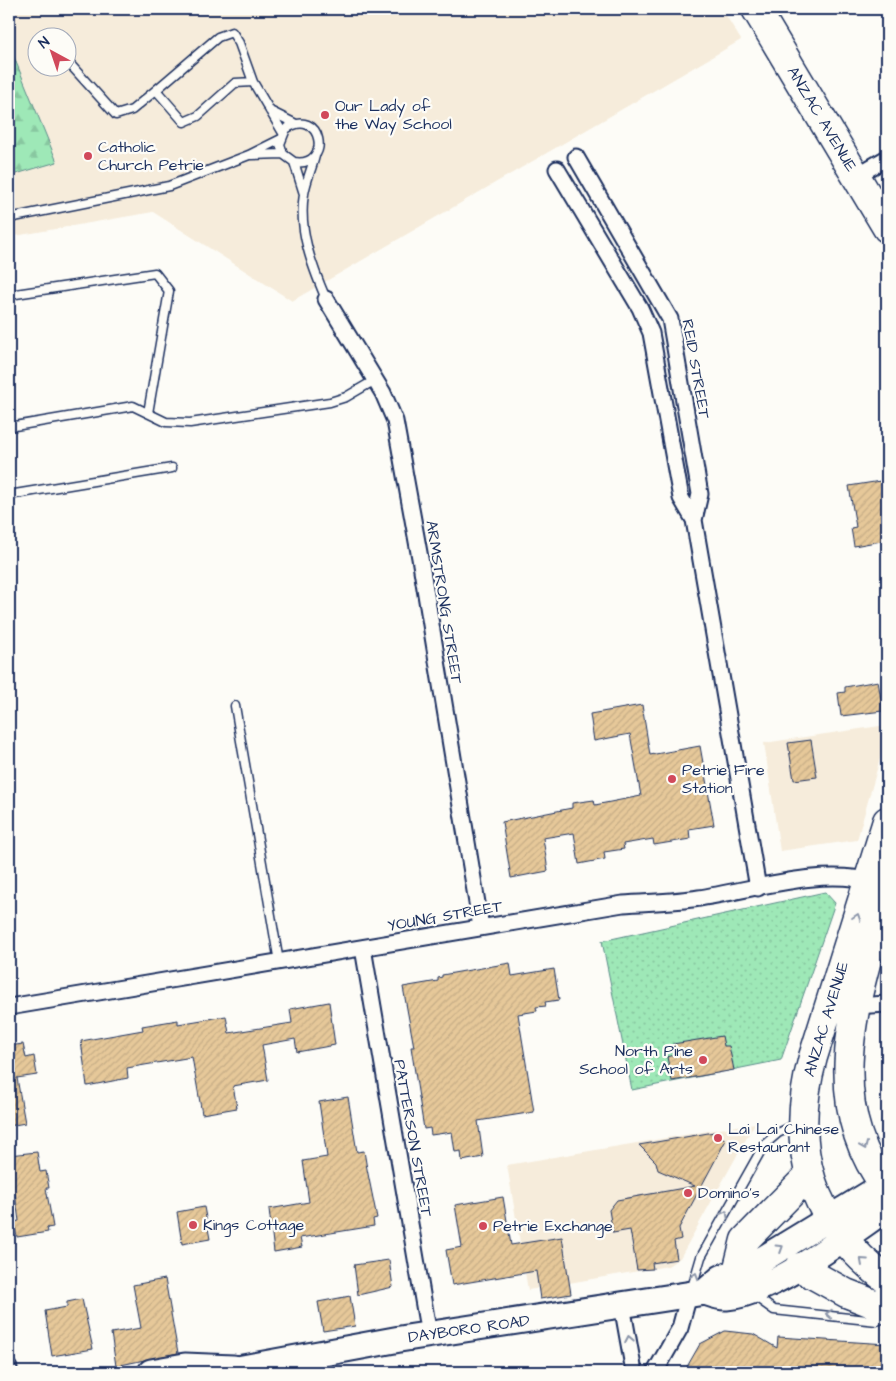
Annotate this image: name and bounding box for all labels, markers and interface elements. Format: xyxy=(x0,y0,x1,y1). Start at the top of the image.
north arrow xyxy=(28,28,78,78)
text: N xyxy=(34,32,54,53)
street label: ANZAC AVENUE xyxy=(782,62,862,176)
place label: Our Lady of the Way School xyxy=(335,95,452,136)
marker: Our Lady of the Way School xyxy=(319,109,331,121)
place label: Catholic Church Petrie xyxy=(98,136,204,176)
marker: Catholic Church Petrie xyxy=(82,150,94,162)
street label: REID STREET xyxy=(676,318,716,420)
street label: ARMSTRONG STREET xyxy=(420,519,468,685)
place label: Petrie Fire Station xyxy=(682,759,765,799)
marker: Petrie Fire Station xyxy=(666,773,678,785)
street label: YOUNG STREET xyxy=(386,895,504,937)
one-way arrow xyxy=(851,914,861,922)
street label: ANZAC AVENUE xyxy=(798,958,854,1079)
place label: North Pine School of Arts xyxy=(579,1040,693,1080)
marker: North Pine School of Arts xyxy=(697,1054,709,1066)
street label: PATTERSON STREET xyxy=(388,1058,438,1218)
place label: Lai Lai Chinese Restaurant xyxy=(728,1118,839,1158)
marker: Lai Lai Chinese Restaurant xyxy=(712,1132,724,1144)
one-way arrow xyxy=(858,1141,868,1150)
place label: Domino's xyxy=(698,1182,760,1204)
marker: Domino's xyxy=(682,1187,694,1199)
one-way arrow xyxy=(719,1211,729,1220)
place label: Kings Cottage xyxy=(203,1214,304,1237)
place label: Petrie Exchange xyxy=(493,1215,613,1238)
marker: Kings Cottage xyxy=(187,1219,199,1231)
marker: Petrie Exchange xyxy=(477,1220,489,1232)
one-way arrow xyxy=(774,1245,783,1255)
one-way arrow xyxy=(860,1257,869,1266)
one-way arrow xyxy=(690,1272,700,1281)
one-way arrow xyxy=(825,1309,833,1320)
street label: DAYBORO ROAD xyxy=(407,1310,531,1348)
one-way arrow xyxy=(624,1334,634,1343)

